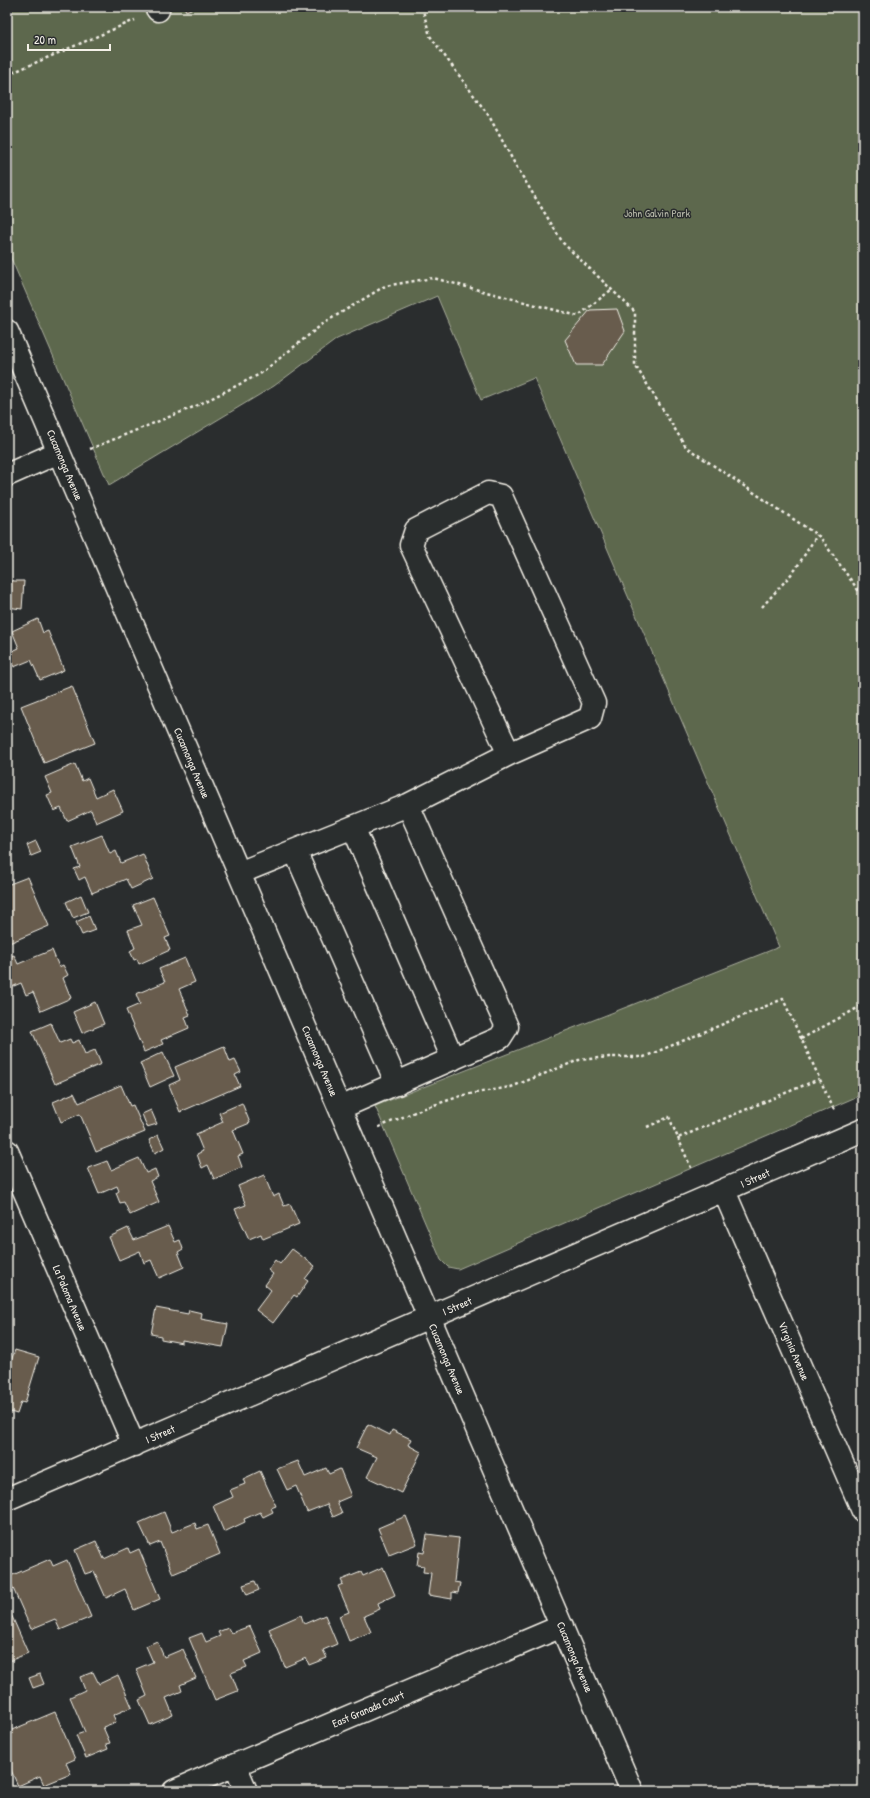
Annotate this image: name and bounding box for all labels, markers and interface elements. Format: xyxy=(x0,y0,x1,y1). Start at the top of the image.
scale bar xyxy=(28,26,110,52)
text: 20 m xyxy=(34,31,56,48)
park label: John Galvin Park xyxy=(624,206,690,220)
street label: Cucamonga Avenue xyxy=(44,428,86,503)
street label: Cucamonga Avenue xyxy=(171,726,213,801)
street label: Cucamonga Avenue xyxy=(299,1024,341,1099)
street label: I Street xyxy=(738,1165,772,1191)
street label: La Paloma Avenue xyxy=(50,1263,90,1334)
street label: I Street xyxy=(440,1293,474,1318)
street label: Virginia Avenue xyxy=(775,1320,813,1383)
street label: Cucamonga Avenue xyxy=(426,1322,468,1397)
street label: I Street xyxy=(143,1421,177,1446)
street label: Cucamonga Avenue xyxy=(554,1620,596,1695)
street label: East Granada Court xyxy=(330,1687,406,1730)

